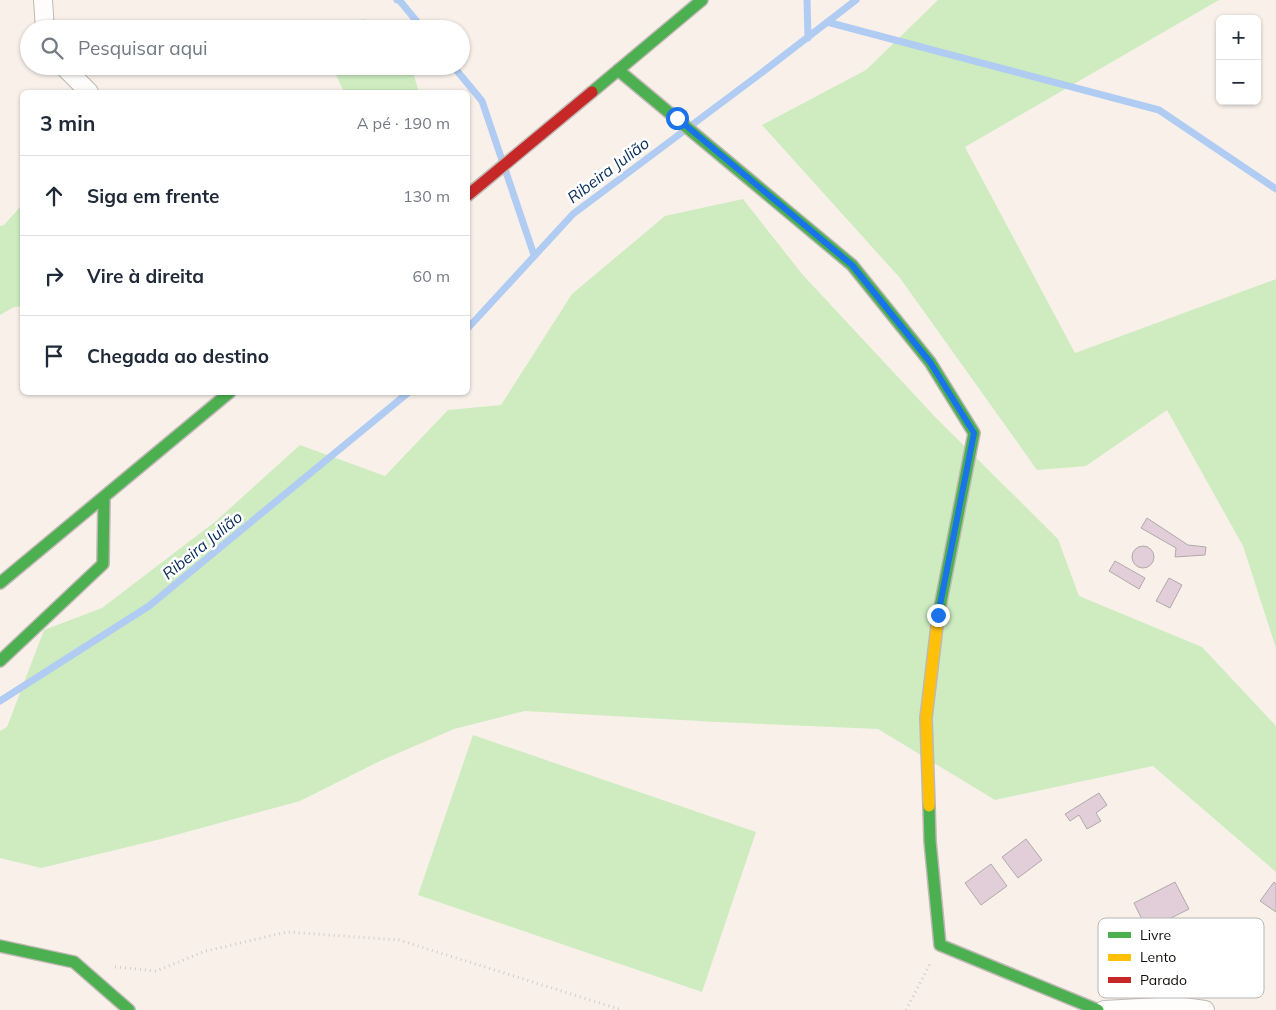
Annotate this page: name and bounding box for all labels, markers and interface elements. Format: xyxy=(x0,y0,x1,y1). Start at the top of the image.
map controls xyxy=(1216,15,1261,105)
button: + xyxy=(1216,15,1261,60)
search box xyxy=(20,20,470,75)
icon: search xyxy=(38,34,66,62)
text: Pesquisar aqui xyxy=(78,36,208,60)
button: − xyxy=(1216,60,1261,105)
route start xyxy=(666,107,689,130)
text: 3 min xyxy=(40,110,95,136)
text: A pé · 190 m xyxy=(357,113,450,133)
water label: Ribeira Julião xyxy=(563,133,653,207)
icon: ahead xyxy=(40,182,68,210)
text: Siga em frente xyxy=(87,184,219,208)
text: 130 m xyxy=(403,186,450,206)
icon: right xyxy=(40,262,68,290)
text: Vire à direita xyxy=(87,264,204,288)
text: 60 m xyxy=(413,266,450,286)
icon: arrive xyxy=(40,342,68,370)
text: Chegada ao destino xyxy=(87,344,269,368)
water label: Ribeira Julião xyxy=(158,507,246,583)
route end xyxy=(927,604,950,627)
legend xyxy=(1098,918,1264,998)
text: Livre xyxy=(1140,926,1171,944)
text: Lento xyxy=(1140,948,1176,966)
text: Parado xyxy=(1140,971,1187,989)

